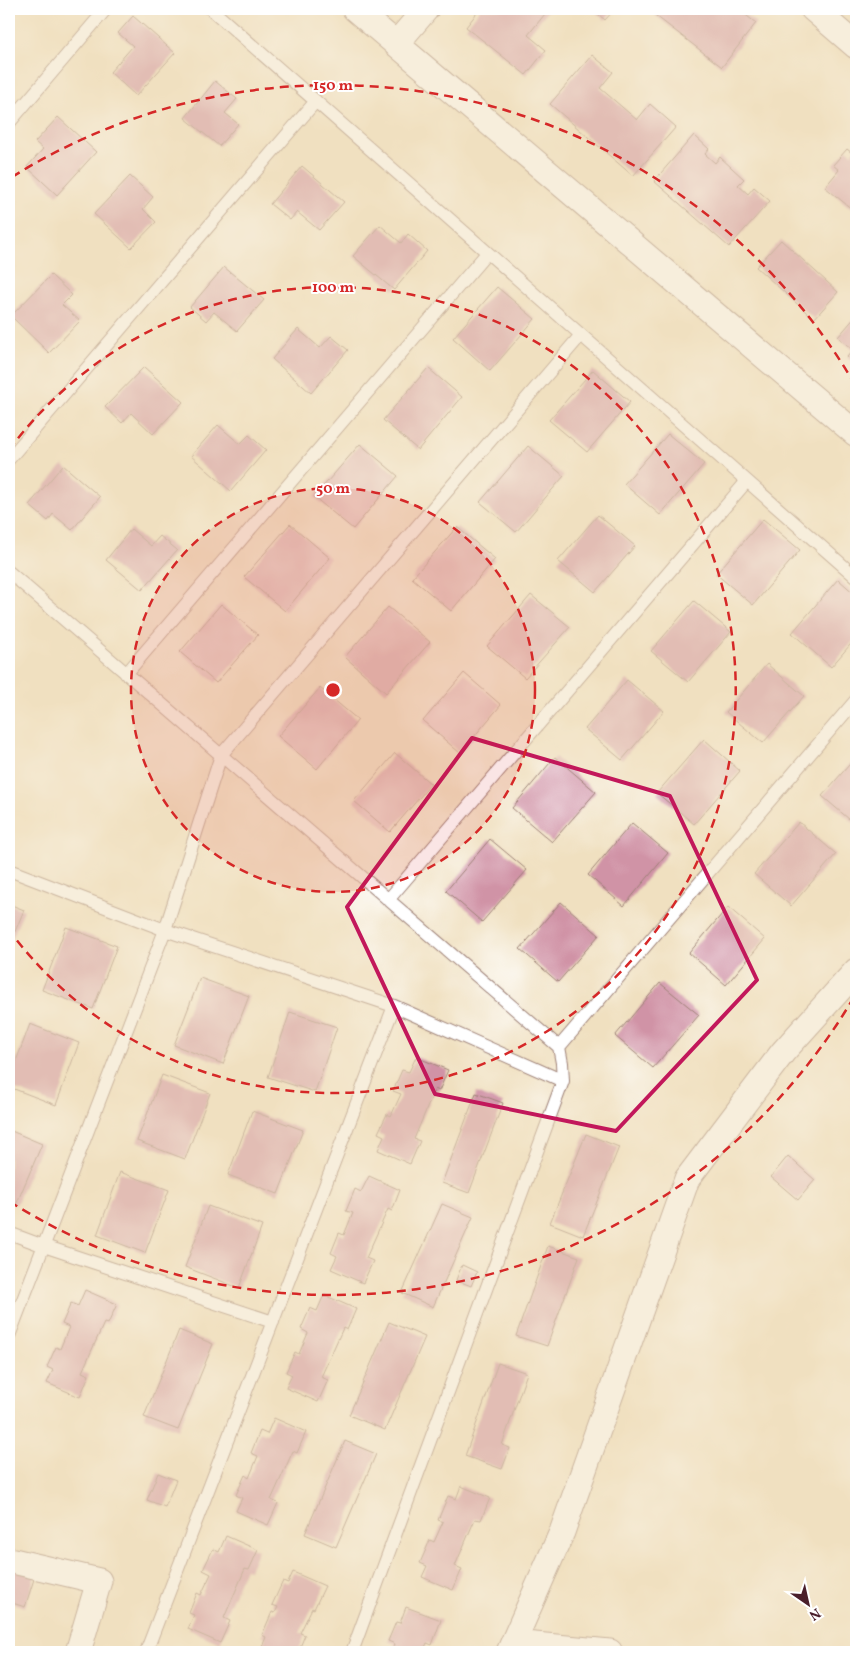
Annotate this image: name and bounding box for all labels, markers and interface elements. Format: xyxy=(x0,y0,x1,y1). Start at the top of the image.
text: 150 m xyxy=(313,76,353,97)
text: 100 m xyxy=(312,278,355,299)
text: 50 m xyxy=(316,479,350,500)
centre of rings xyxy=(324,681,342,699)
north arrow xyxy=(782,1578,832,1628)
text: N xyxy=(805,1603,824,1624)

